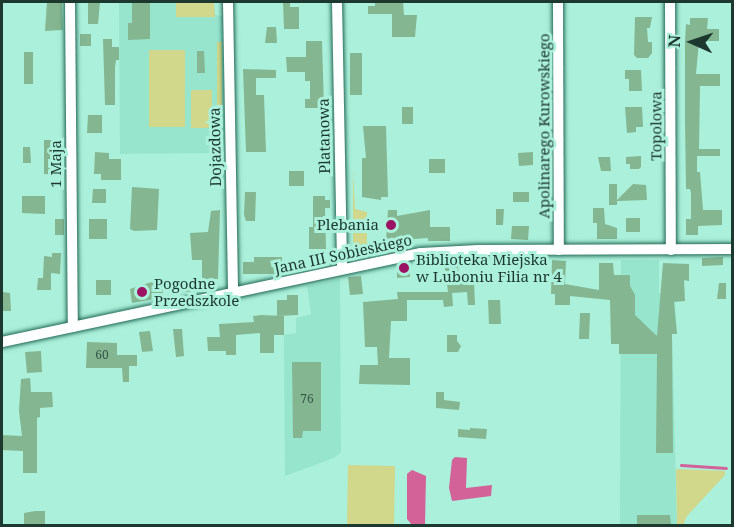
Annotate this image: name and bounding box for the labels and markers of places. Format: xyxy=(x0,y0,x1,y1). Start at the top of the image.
place label: Plebania xyxy=(317,216,379,234)
marker: Plebania xyxy=(384,218,398,232)
place label: Biblioteka Miejska w Luboniu Filia nr 4 xyxy=(416,250,562,285)
marker: Biblioteka Miejska w Luboniu Filia nr 4 xyxy=(397,261,411,275)
place label: Pogodne Przedszkole xyxy=(154,274,239,309)
marker: Pogodne Przedszkole xyxy=(135,285,149,299)

